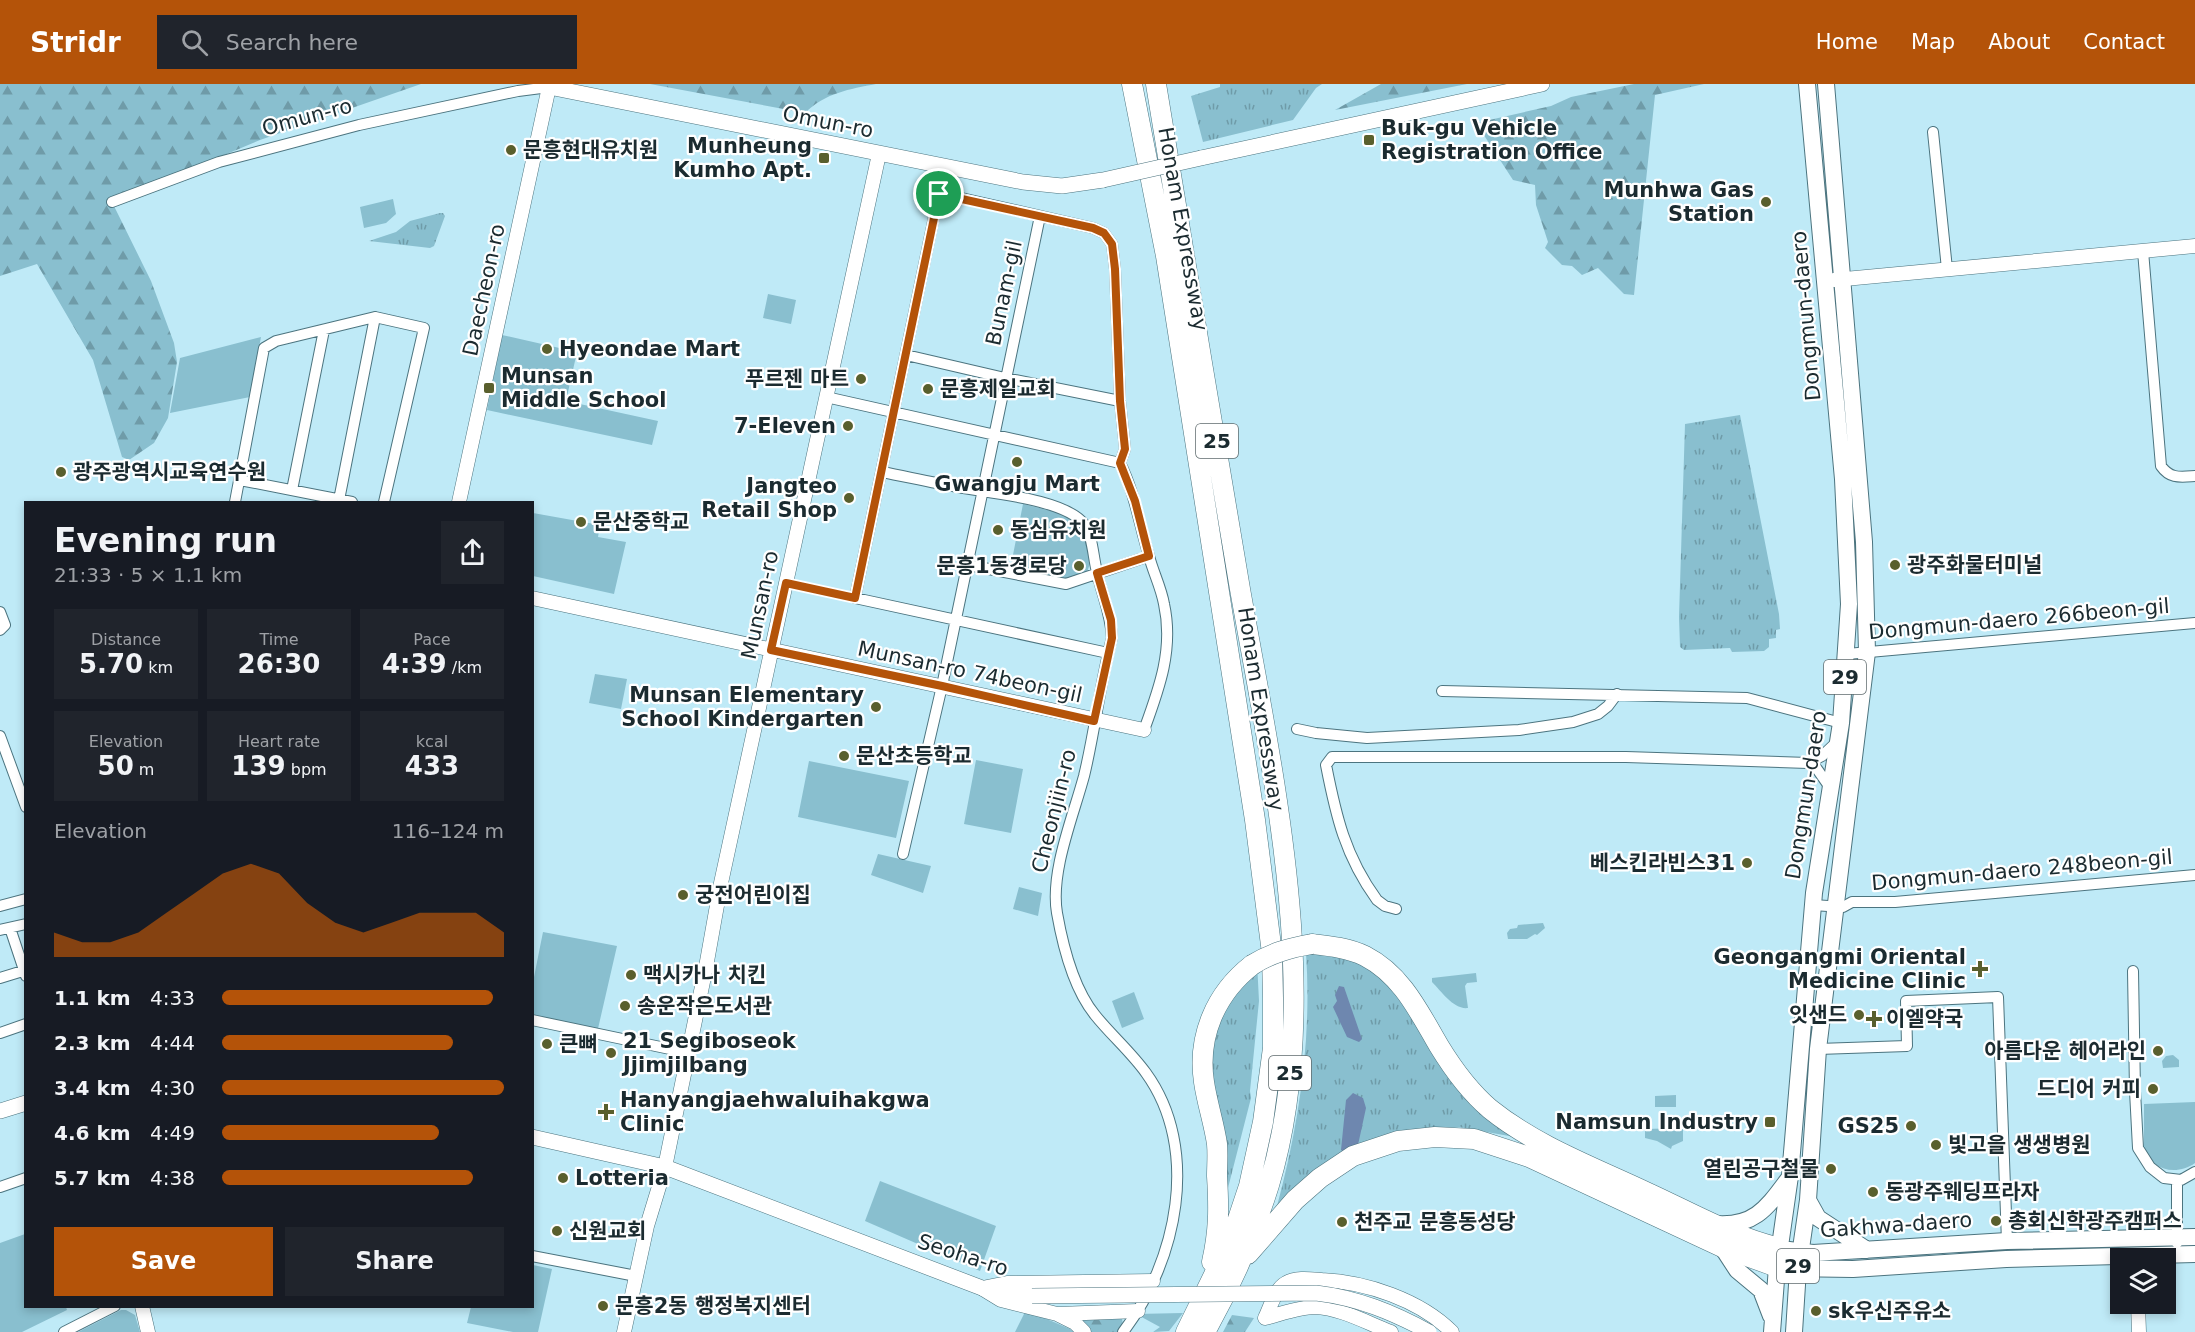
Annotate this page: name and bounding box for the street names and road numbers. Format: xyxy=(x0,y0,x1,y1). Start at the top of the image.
street label: Omun-ro xyxy=(259,93,355,141)
street label: Omun-ro xyxy=(780,101,876,143)
street label: Honam Expressway xyxy=(1153,125,1213,333)
street label: Daecheon-ro xyxy=(458,222,510,358)
street label: Dongmun-daero xyxy=(1787,230,1825,402)
street label: Bunam-gil xyxy=(981,238,1027,348)
road number: 25 xyxy=(1196,424,1238,458)
street label: Munsan-ro xyxy=(737,548,783,662)
street label: Dongmun-daero 266beon-gil xyxy=(1867,594,2171,644)
street label: Honam Expressway xyxy=(1233,605,1289,813)
street label: Munsan-ro 74beon-gil xyxy=(856,636,1084,708)
road number: 29 xyxy=(1824,660,1866,694)
street label: Dongmun-daero xyxy=(1781,709,1831,881)
street label: Cheonjiin-ro xyxy=(1027,747,1081,875)
street label: Dongmun-daero 248beon-gil xyxy=(1870,845,2174,895)
road number: 25 xyxy=(1269,1056,1311,1090)
street label: Gakhwa-daero xyxy=(1819,1208,1973,1242)
street label: Seoha-ro xyxy=(915,1229,1011,1281)
road number: 29 xyxy=(1777,1249,1819,1283)

